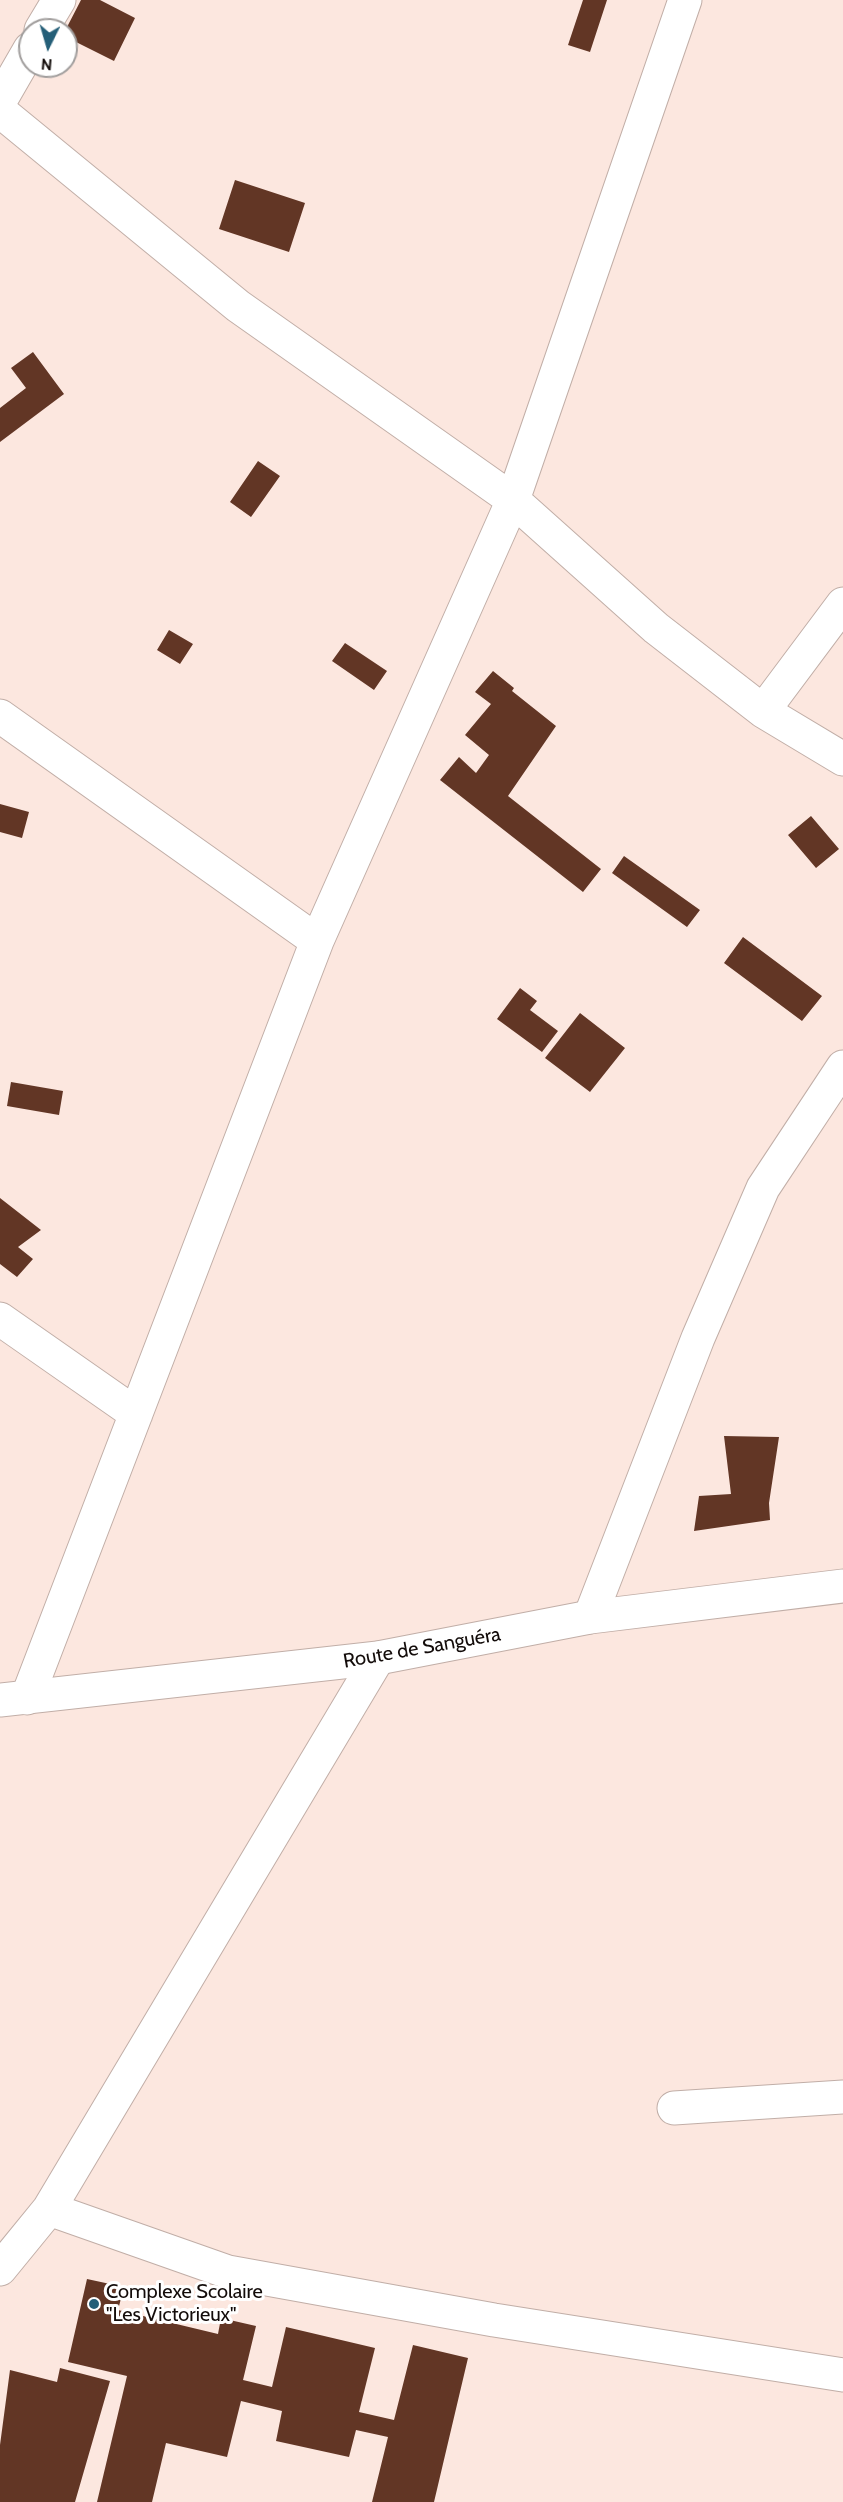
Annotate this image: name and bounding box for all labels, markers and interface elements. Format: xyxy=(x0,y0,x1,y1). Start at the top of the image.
north arrow xyxy=(18,18,78,78)
text: N xyxy=(40,54,53,74)
street label: Route de Sanguéra xyxy=(341,1622,503,1674)
place label: Complexe Scolaire "Les Victorieux" xyxy=(106,2280,263,2327)
marker: Complexe Scolaire "Les Victorieux" xyxy=(87,2297,101,2311)

